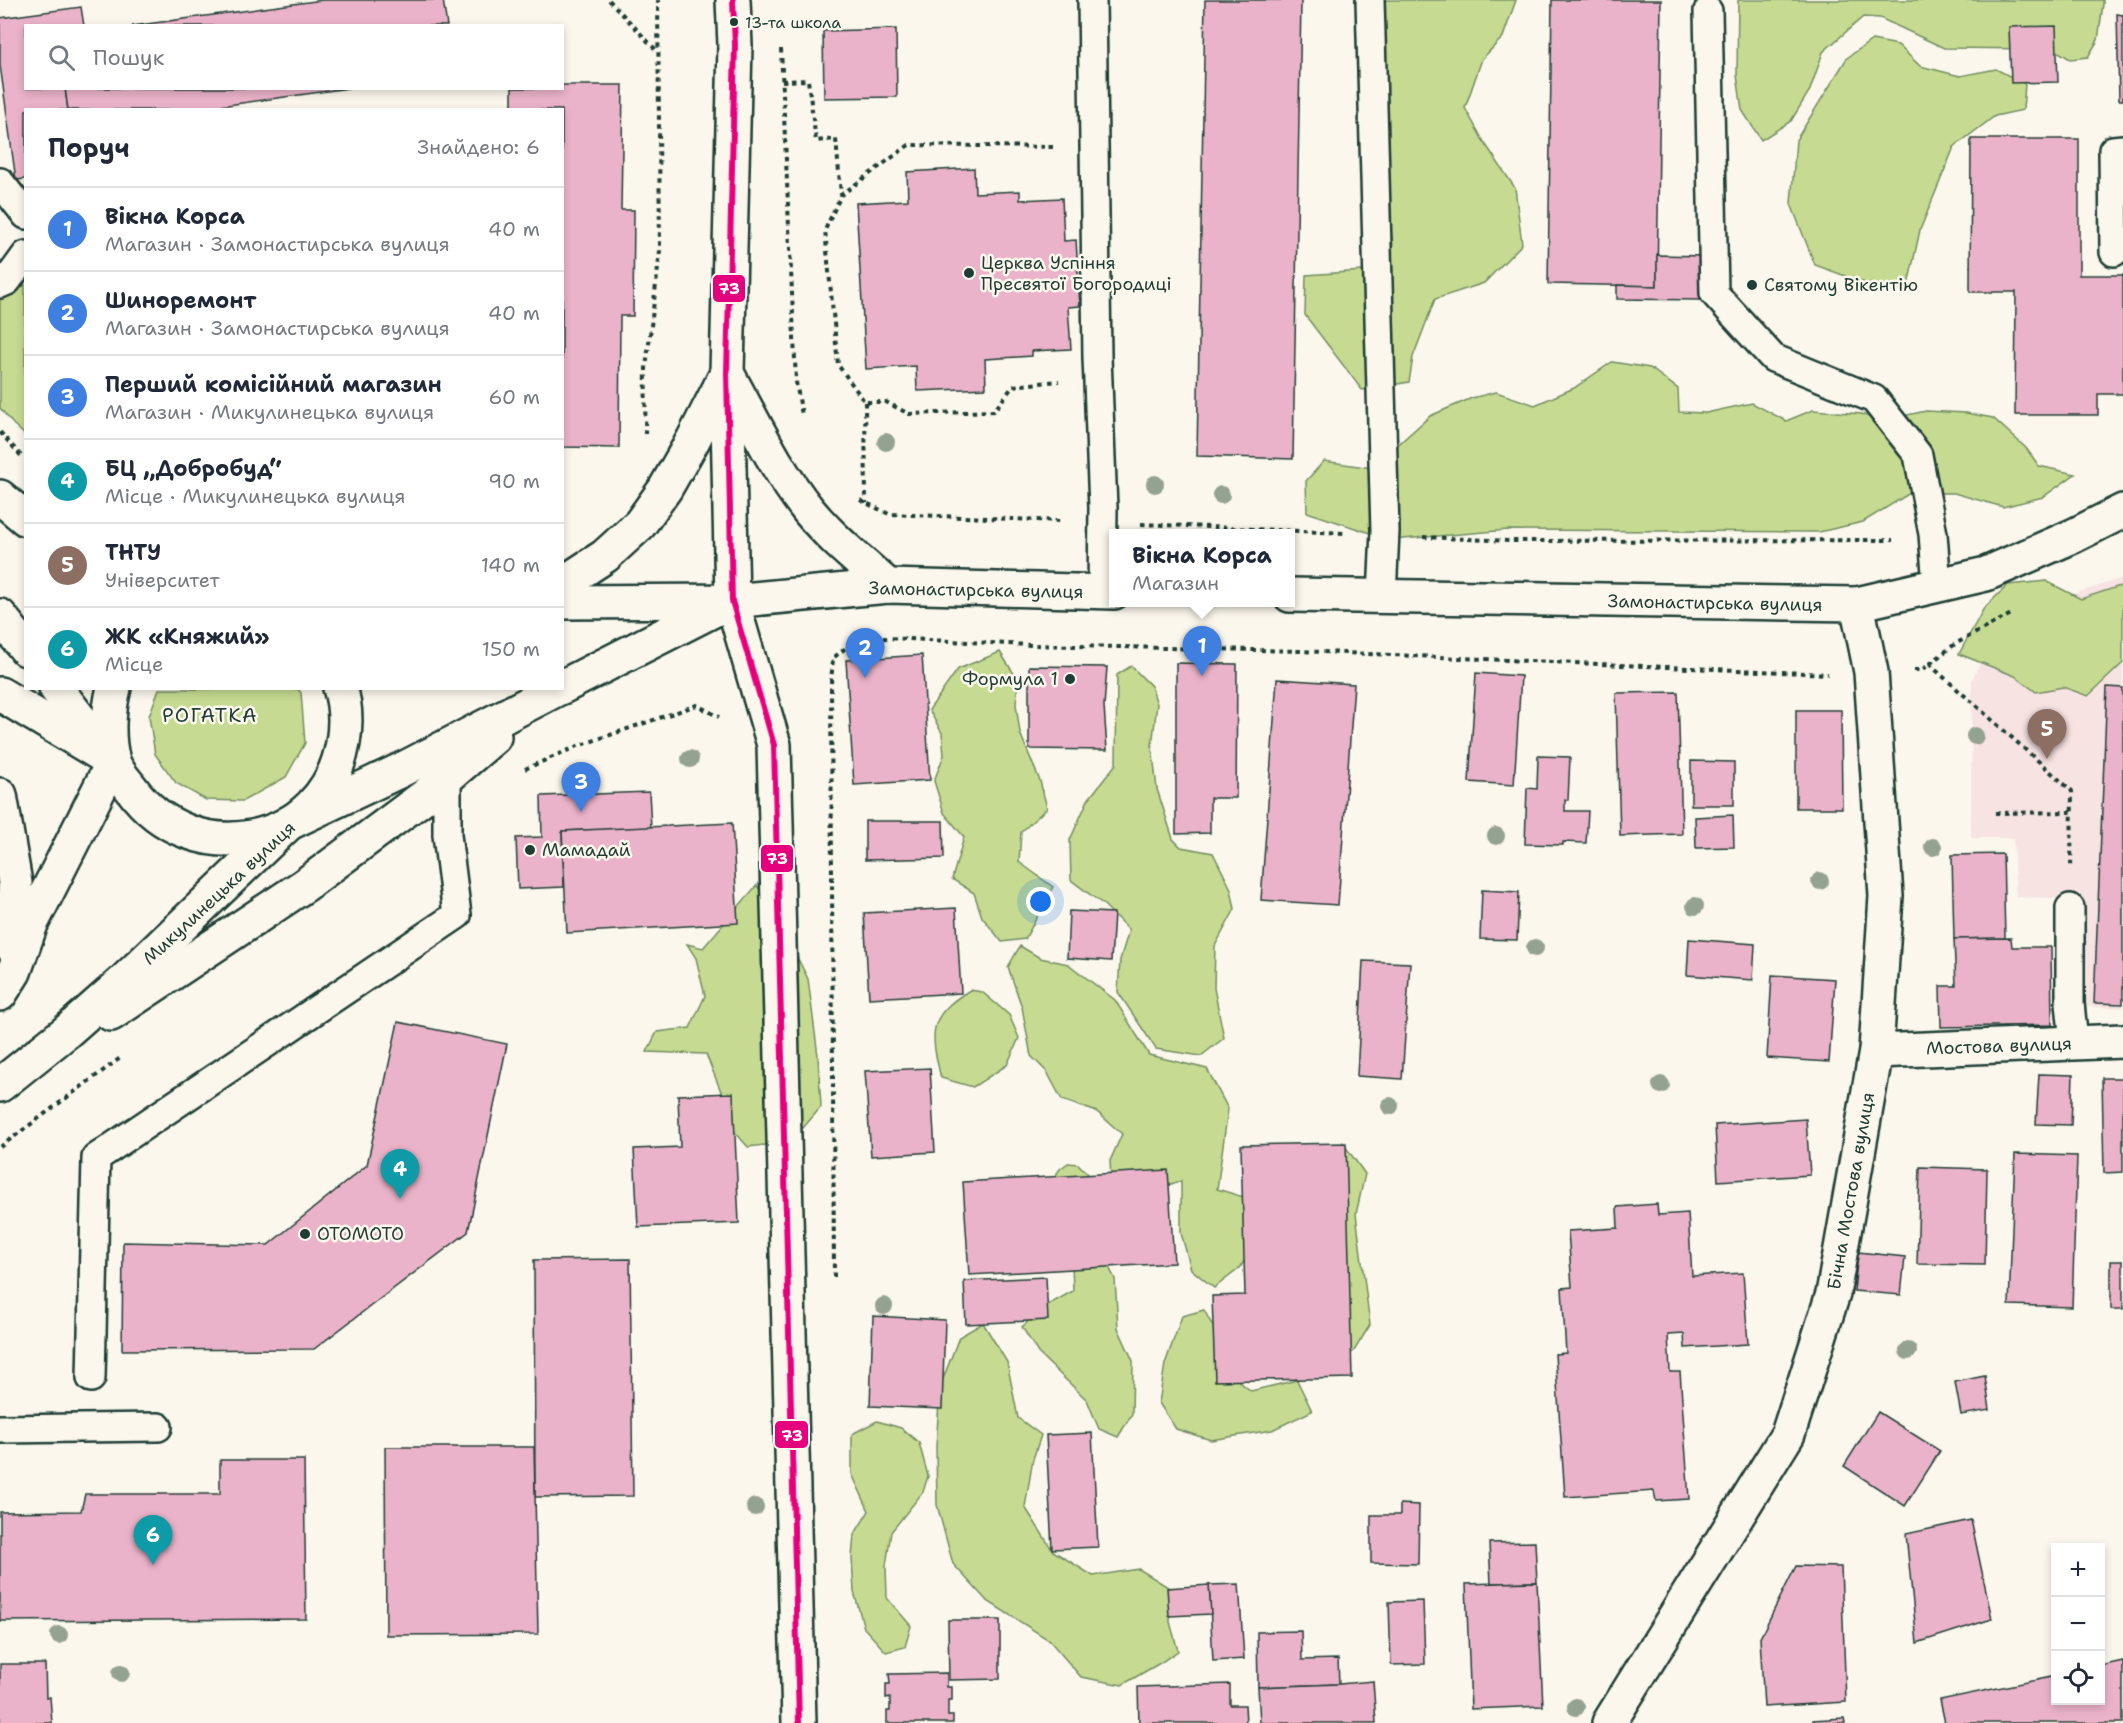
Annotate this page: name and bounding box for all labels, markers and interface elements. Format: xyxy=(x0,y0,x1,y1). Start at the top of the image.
place label: 13-та школа xyxy=(745,12,841,33)
marker: 13-та школа xyxy=(728,16,740,28)
search box xyxy=(24,24,564,90)
icon: search xyxy=(45,41,78,74)
text: Пошук xyxy=(93,43,164,72)
text: Поруч xyxy=(48,130,130,165)
text: Знайдено: 6 xyxy=(417,134,540,160)
text: Вікна Корса xyxy=(105,202,245,231)
text: 1 xyxy=(63,216,72,242)
text: 40 m xyxy=(488,216,540,242)
text: Магазин · Замонастирська вулиця xyxy=(105,231,450,257)
place label: Церква Успіння Пресвятої Богородиці xyxy=(981,251,1172,296)
marker: Церква Успіння Пресвятої Богородиці xyxy=(962,266,976,280)
place label: Святому Вікентію xyxy=(1764,273,1918,297)
line badge: 73 xyxy=(712,274,746,303)
text: 73 xyxy=(718,278,740,299)
marker: Святому Вікентію xyxy=(1745,278,1759,292)
text: Шиноремонт xyxy=(105,286,256,315)
text: 2 xyxy=(61,300,75,326)
text: 40 m xyxy=(488,300,540,326)
text: Магазин · Замонастирська вулиця xyxy=(105,315,450,341)
text: Перший комісійний магазин xyxy=(105,370,442,399)
text: 3 xyxy=(61,384,75,410)
text: 60 m xyxy=(488,384,540,410)
text: Магазин · Микулинецька вулиця xyxy=(105,399,434,425)
text: БЦ „Добробуд“ xyxy=(105,454,281,483)
text: 4 xyxy=(61,468,75,494)
text: 90 m xyxy=(488,468,540,494)
text: Місце · Микулинецька вулиця xyxy=(105,483,406,509)
popup xyxy=(1109,529,1295,607)
text: ТНТУ xyxy=(105,538,161,567)
text: Вікна Корса xyxy=(1132,541,1272,570)
text: 5 xyxy=(61,552,74,578)
text: 140 m xyxy=(481,552,540,578)
text: Університет xyxy=(105,567,220,593)
text: Магазин xyxy=(1132,570,1219,596)
street label: Замонастирська вулиця xyxy=(868,576,1084,604)
street label: Замонастирська вулиця xyxy=(1607,589,1823,617)
text: ЖК «Княжий» xyxy=(105,622,269,651)
pin: 1 xyxy=(1182,626,1222,676)
pin: 2 xyxy=(846,628,884,678)
text: 6 xyxy=(61,636,75,662)
text: 150 m xyxy=(482,636,540,662)
text: Місце xyxy=(105,651,163,677)
place label: Формула 1 xyxy=(962,667,1058,691)
marker: Формула 1 xyxy=(1063,672,1077,686)
district label: РОГАТКА xyxy=(162,702,258,728)
pin: 5 xyxy=(2028,710,2066,759)
pin: 3 xyxy=(562,762,600,812)
street label: Микулинецька вулиця xyxy=(137,816,301,970)
place label: Мамадай xyxy=(542,838,631,862)
marker: Мамадай xyxy=(523,843,537,857)
line badge: 73 xyxy=(760,844,794,873)
text: 73 xyxy=(766,848,788,869)
your location xyxy=(1026,887,1055,916)
street label: Мостова вулиця xyxy=(1926,1031,2072,1061)
street label: Бічна Мостова вулиця xyxy=(1822,1090,1880,1292)
pin: 4 xyxy=(380,1150,420,1199)
place label: ОТОМОТО xyxy=(317,1222,404,1246)
marker: ОТОМОТО xyxy=(298,1227,312,1241)
line badge: 73 xyxy=(774,1420,809,1449)
text: 73 xyxy=(781,1425,803,1446)
pin: 6 xyxy=(134,1516,172,1565)
map controls xyxy=(2051,1543,2105,1705)
button: + xyxy=(2051,1543,2105,1597)
button: − xyxy=(2051,1597,2105,1651)
button: locate xyxy=(2051,1651,2105,1705)

